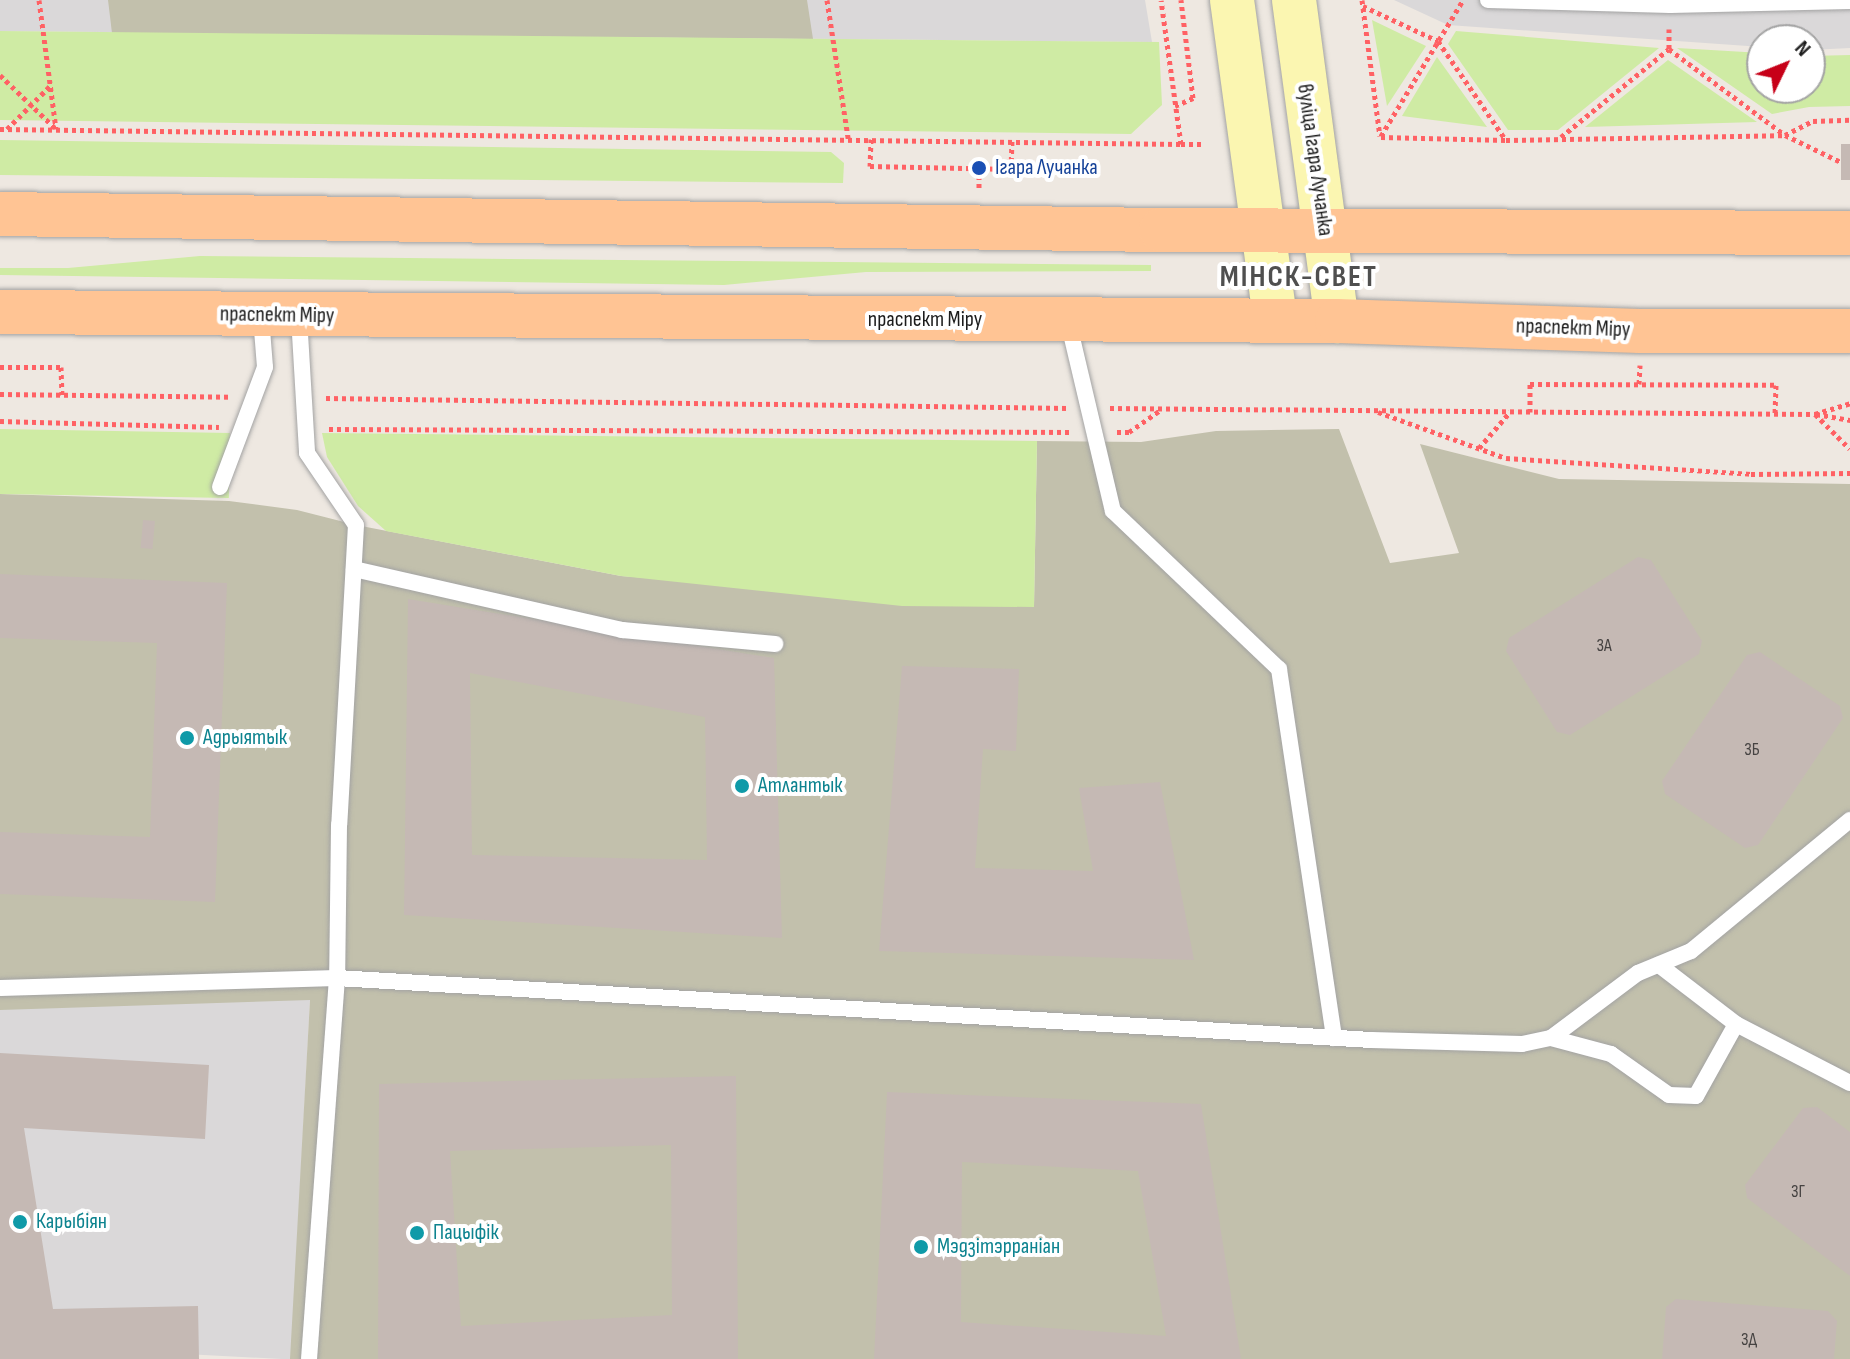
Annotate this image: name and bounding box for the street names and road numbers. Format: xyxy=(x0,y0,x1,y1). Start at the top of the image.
street label: вуліца Ігара Лучанка xyxy=(1291,82,1339,238)
street label: праспект Міру xyxy=(220,301,334,329)
street label: праспект Міру xyxy=(868,307,982,333)
street label: праспект Міру xyxy=(1515,313,1631,343)

